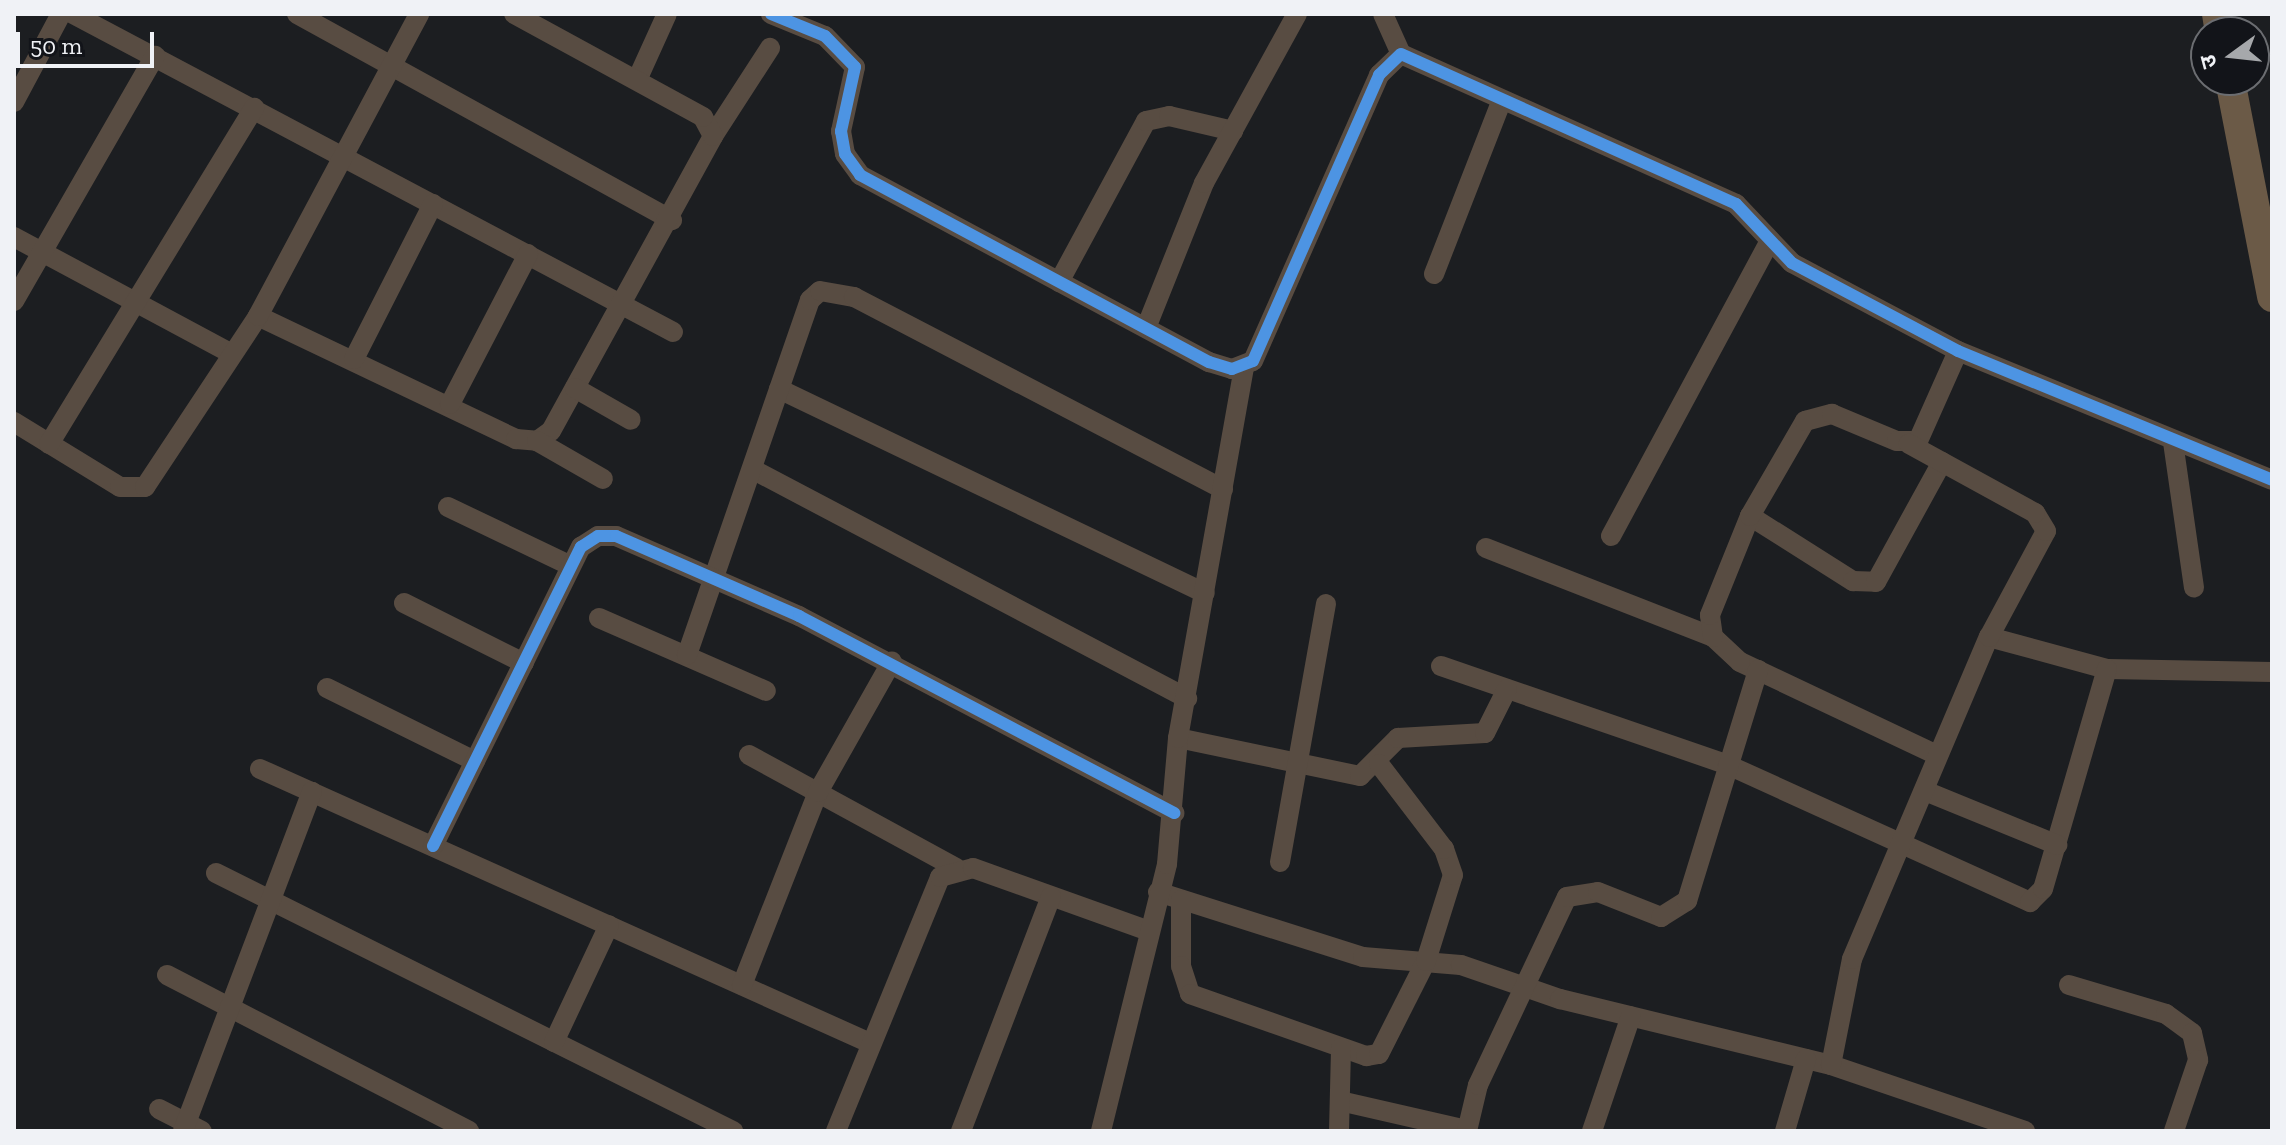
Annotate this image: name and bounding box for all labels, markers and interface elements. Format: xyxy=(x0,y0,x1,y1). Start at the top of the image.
scale bar xyxy=(20,16,158,66)
north arrow xyxy=(2190,16,2270,96)
text: 50 m xyxy=(30,31,82,60)
text: उ xyxy=(2194,52,2223,72)

